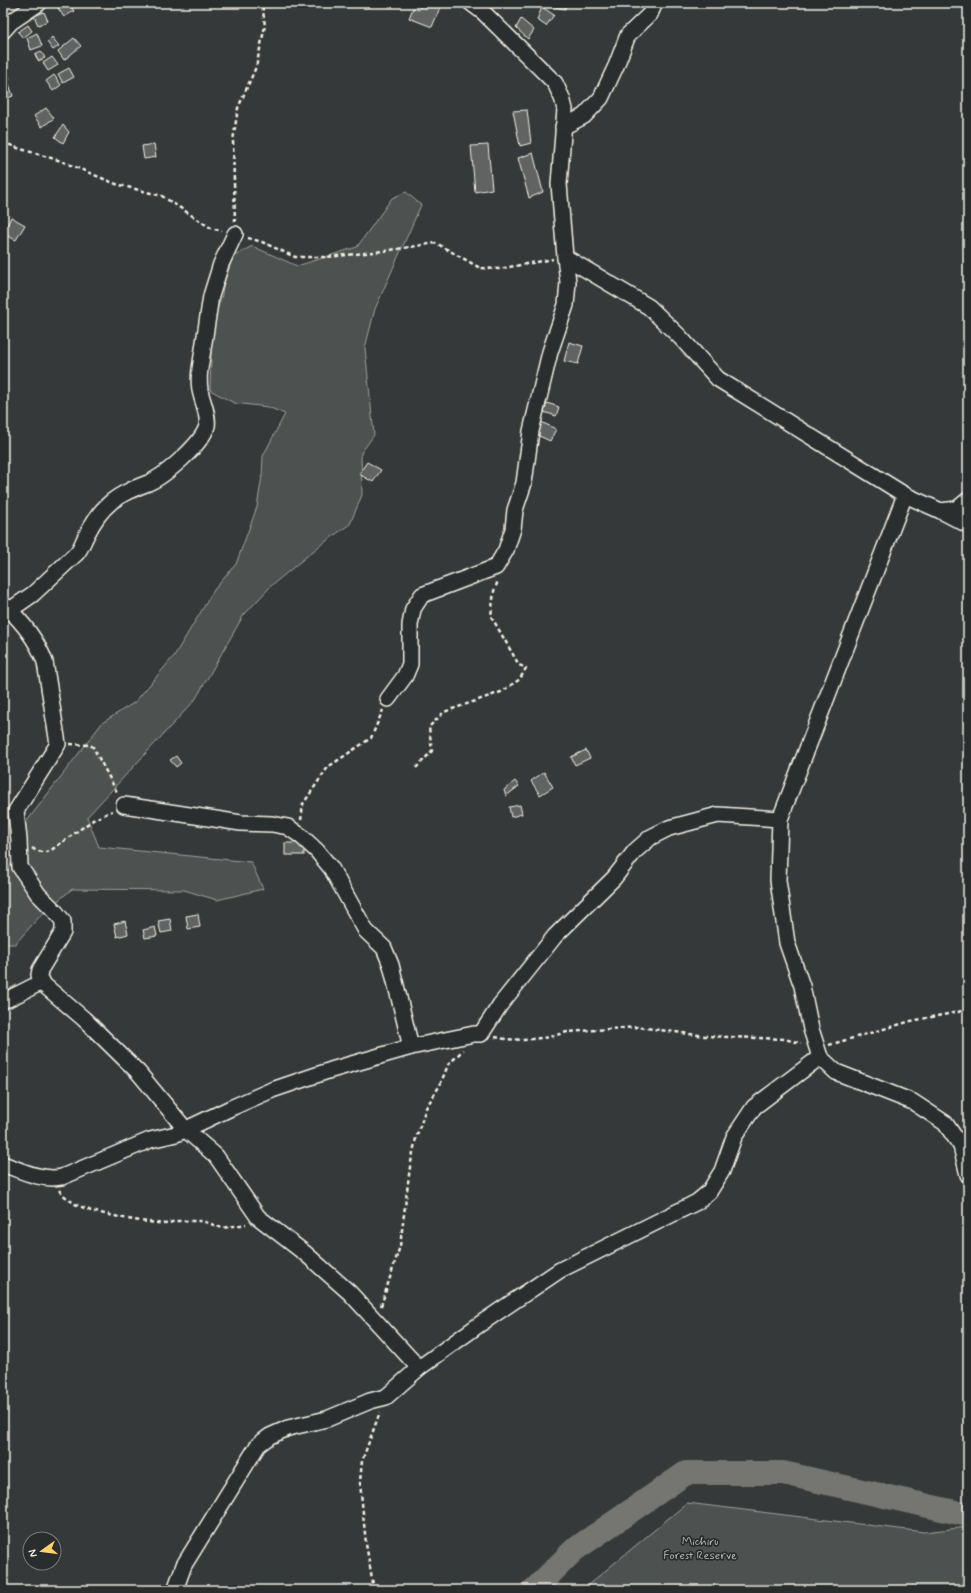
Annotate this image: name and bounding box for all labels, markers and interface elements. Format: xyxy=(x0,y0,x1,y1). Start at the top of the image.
north arrow xyxy=(22,1531,62,1571)
park label: Michiru Forest Reserve xyxy=(663,1534,737,1564)
text: N xyxy=(26,1548,41,1558)

